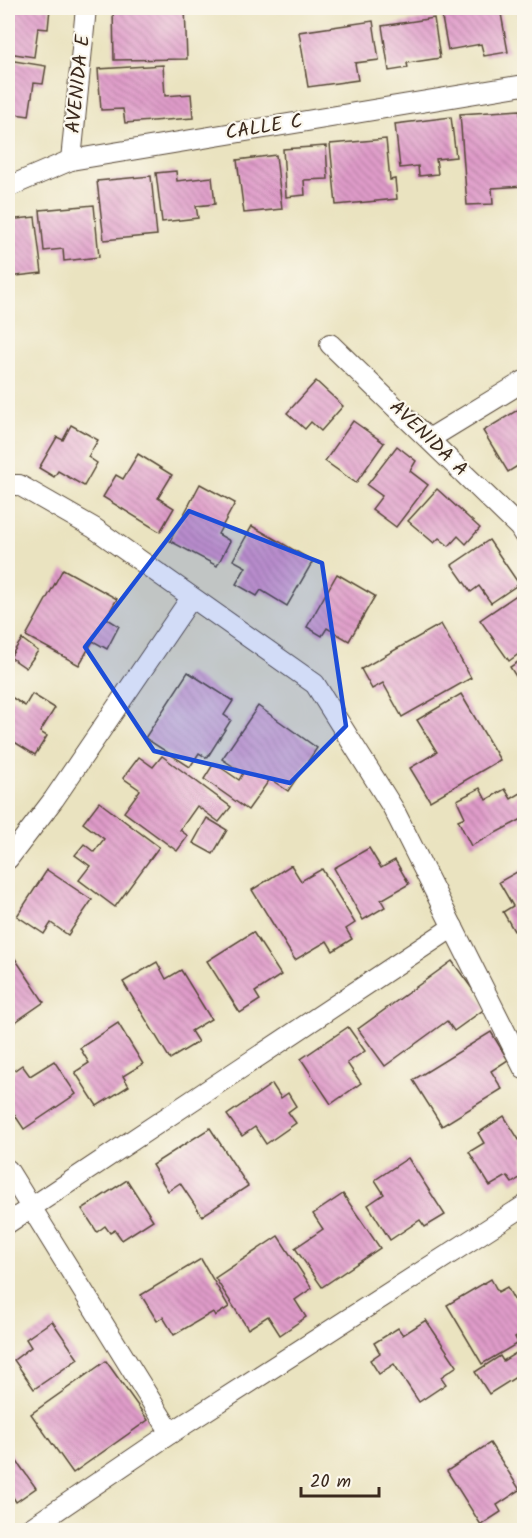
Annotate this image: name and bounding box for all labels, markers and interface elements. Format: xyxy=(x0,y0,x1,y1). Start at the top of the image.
street label: AVENIDA E xyxy=(58,32,100,135)
street label: CALLE C xyxy=(223,106,305,150)
street label: AVENIDA A xyxy=(381,393,475,485)
scale bar xyxy=(301,1460,379,1498)
text: 20 m xyxy=(310,1468,351,1497)

